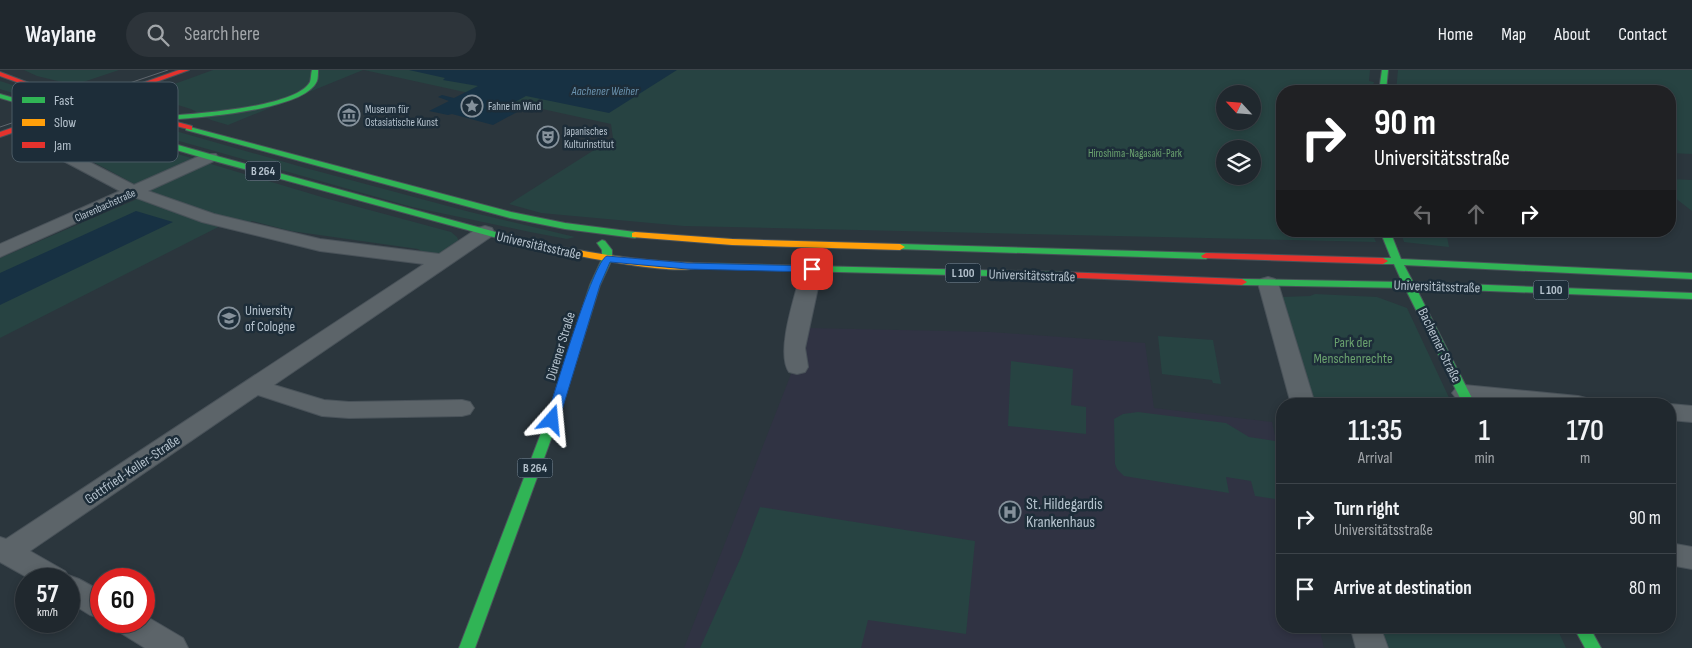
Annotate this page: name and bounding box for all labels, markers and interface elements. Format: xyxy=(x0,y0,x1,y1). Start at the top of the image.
search box xyxy=(126,12,476,57)
text: Waylane xyxy=(25,20,96,49)
icon: search xyxy=(144,21,172,49)
text: Search here xyxy=(184,23,260,46)
text: Home xyxy=(1438,24,1473,45)
text: Map xyxy=(1501,24,1526,45)
text: About xyxy=(1554,24,1590,45)
text: Contact xyxy=(1618,24,1667,45)
legend xyxy=(12,82,178,162)
water label: Aachener Weiher xyxy=(571,84,639,99)
north arrow xyxy=(1216,85,1261,130)
map controls xyxy=(1216,85,1261,185)
text: Fast xyxy=(54,92,74,109)
place icon: Fahne im Wind xyxy=(460,94,484,118)
place label: Fahne im Wind xyxy=(488,100,542,113)
text: 90 m xyxy=(1374,102,1436,145)
museum icon: Museum für Ostasiatische Kunst xyxy=(337,103,361,127)
place label: Museum für Ostasiatische Kunst xyxy=(365,103,439,129)
icon: right xyxy=(1291,105,1356,170)
text: Slow xyxy=(54,114,76,131)
theatre icon: Japanisches Kulturinstitut xyxy=(536,125,560,149)
place label: Japanisches Kulturinstitut xyxy=(563,125,615,151)
text: Jam xyxy=(53,137,71,154)
button: layers xyxy=(1216,140,1261,185)
text: Universitätsstraße xyxy=(1374,145,1510,172)
park label: Hiroshima-Nagasaki-Park xyxy=(1088,147,1183,160)
road number: B 264 xyxy=(246,162,280,180)
street label: Clarenbachstraße xyxy=(73,186,138,225)
icon: left xyxy=(1409,200,1437,228)
icon: ahead xyxy=(1462,200,1490,228)
icon: right xyxy=(1515,200,1543,228)
street label: Universitätsstraße xyxy=(495,227,583,264)
pin xyxy=(791,248,833,290)
icon: arrive xyxy=(798,255,826,283)
road number: L 100 xyxy=(946,264,980,282)
street label: Universitätsstraße xyxy=(988,265,1076,286)
street label: Universitätsstraße xyxy=(1393,276,1481,297)
road number: L 100 xyxy=(1534,280,1568,300)
place label: University of Cologne xyxy=(245,302,295,335)
street label: Bachemer Straße xyxy=(1414,305,1465,385)
school or university icon: University of Cologne xyxy=(217,306,241,330)
street label: Dürener Straße xyxy=(542,310,579,383)
park label: Park der Menschenrechte xyxy=(1313,334,1393,367)
position arrow xyxy=(525,393,577,445)
text: 11:35 xyxy=(1348,413,1402,449)
text: 1 xyxy=(1479,413,1490,449)
text: 170 xyxy=(1567,413,1604,449)
street label: Gottfried-Keller-Straße xyxy=(81,431,183,508)
text: Arrival xyxy=(1358,449,1392,468)
text: min xyxy=(1474,449,1495,468)
text: m xyxy=(1580,449,1590,468)
road number: B 264 xyxy=(518,458,552,478)
place label: St. Hildegardis Krankenhaus xyxy=(1026,495,1103,532)
text: Turn right xyxy=(1334,498,1399,521)
hospital icon: St. Hildegardis Krankenhaus xyxy=(998,500,1022,524)
icon: right xyxy=(1291,505,1319,533)
text: 90 m xyxy=(1629,507,1661,530)
text: Universitätsstraße xyxy=(1334,521,1433,540)
speed limit sign: 60 xyxy=(90,568,155,633)
icon: arrive xyxy=(1291,575,1319,603)
text: Arrive at destination xyxy=(1334,577,1472,600)
text: 80 m xyxy=(1629,577,1661,600)
text: 57 xyxy=(37,579,58,610)
text: km/h xyxy=(37,605,58,620)

